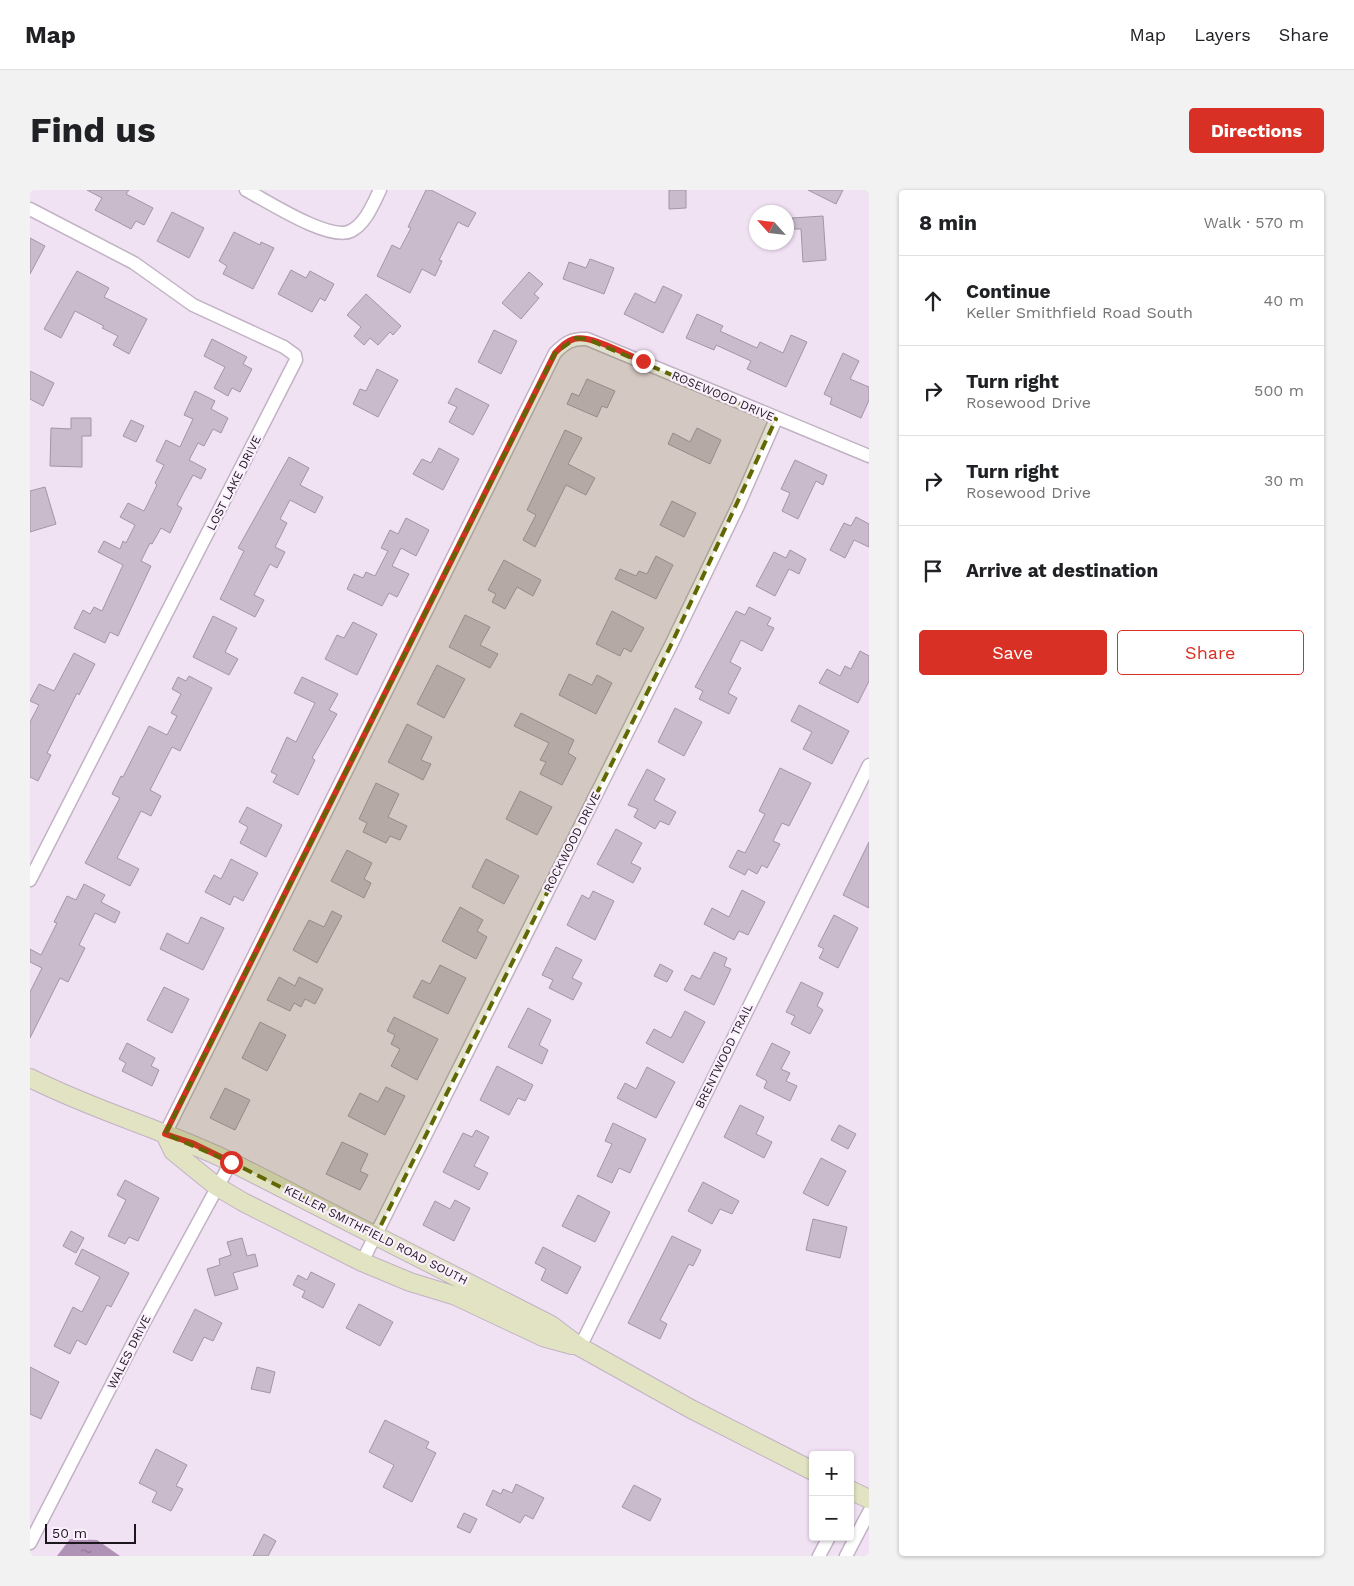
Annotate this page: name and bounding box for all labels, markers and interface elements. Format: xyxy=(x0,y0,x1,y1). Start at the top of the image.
text: Map xyxy=(25,21,76,49)
text: Map xyxy=(1129,24,1166,45)
text: Layers xyxy=(1194,24,1251,45)
text: Share xyxy=(1279,24,1329,45)
button: Directions xyxy=(1189,108,1324,153)
text: Find us xyxy=(30,109,156,151)
north arrow xyxy=(749,205,794,250)
text: 8 min xyxy=(919,210,977,235)
text: Walk · 570 m xyxy=(1203,213,1304,232)
text: Continue xyxy=(966,280,1050,303)
icon: ahead xyxy=(919,287,947,315)
text: 40 m xyxy=(1264,291,1304,310)
text: Keller Smithfield Road South xyxy=(966,303,1193,322)
route end xyxy=(632,350,655,373)
street label: ROSEWOOD DRIVE xyxy=(670,368,777,424)
text: Turn right xyxy=(966,370,1059,393)
icon: right xyxy=(919,377,947,405)
text: 500 m xyxy=(1254,381,1304,400)
text: Rosewood Drive xyxy=(966,393,1091,412)
street label: LOST LAKE DRIVE xyxy=(204,433,264,533)
text: Turn right xyxy=(966,460,1059,483)
icon: right xyxy=(919,467,947,495)
text: 30 m xyxy=(1264,471,1304,490)
text: Rosewood Drive xyxy=(966,483,1091,502)
icon: arrive xyxy=(919,557,947,585)
text: Arrive at destination xyxy=(966,559,1158,582)
button: Save xyxy=(919,630,1107,675)
button: Share xyxy=(1117,630,1304,675)
street label: ROCKWOOD DRIVE xyxy=(541,789,604,895)
street label: BRENTWOOD TRAIL xyxy=(692,1001,756,1111)
route start xyxy=(220,1151,243,1174)
street label: KELLER SMITHFIELD ROAD SOUTH xyxy=(282,1182,470,1288)
street label: WALES DRIVE xyxy=(104,1312,154,1391)
map controls xyxy=(809,1451,854,1541)
button: + xyxy=(809,1451,854,1496)
button: − xyxy=(809,1496,854,1541)
scale bar xyxy=(45,1521,136,1544)
text: 50 m xyxy=(52,1525,87,1541)

